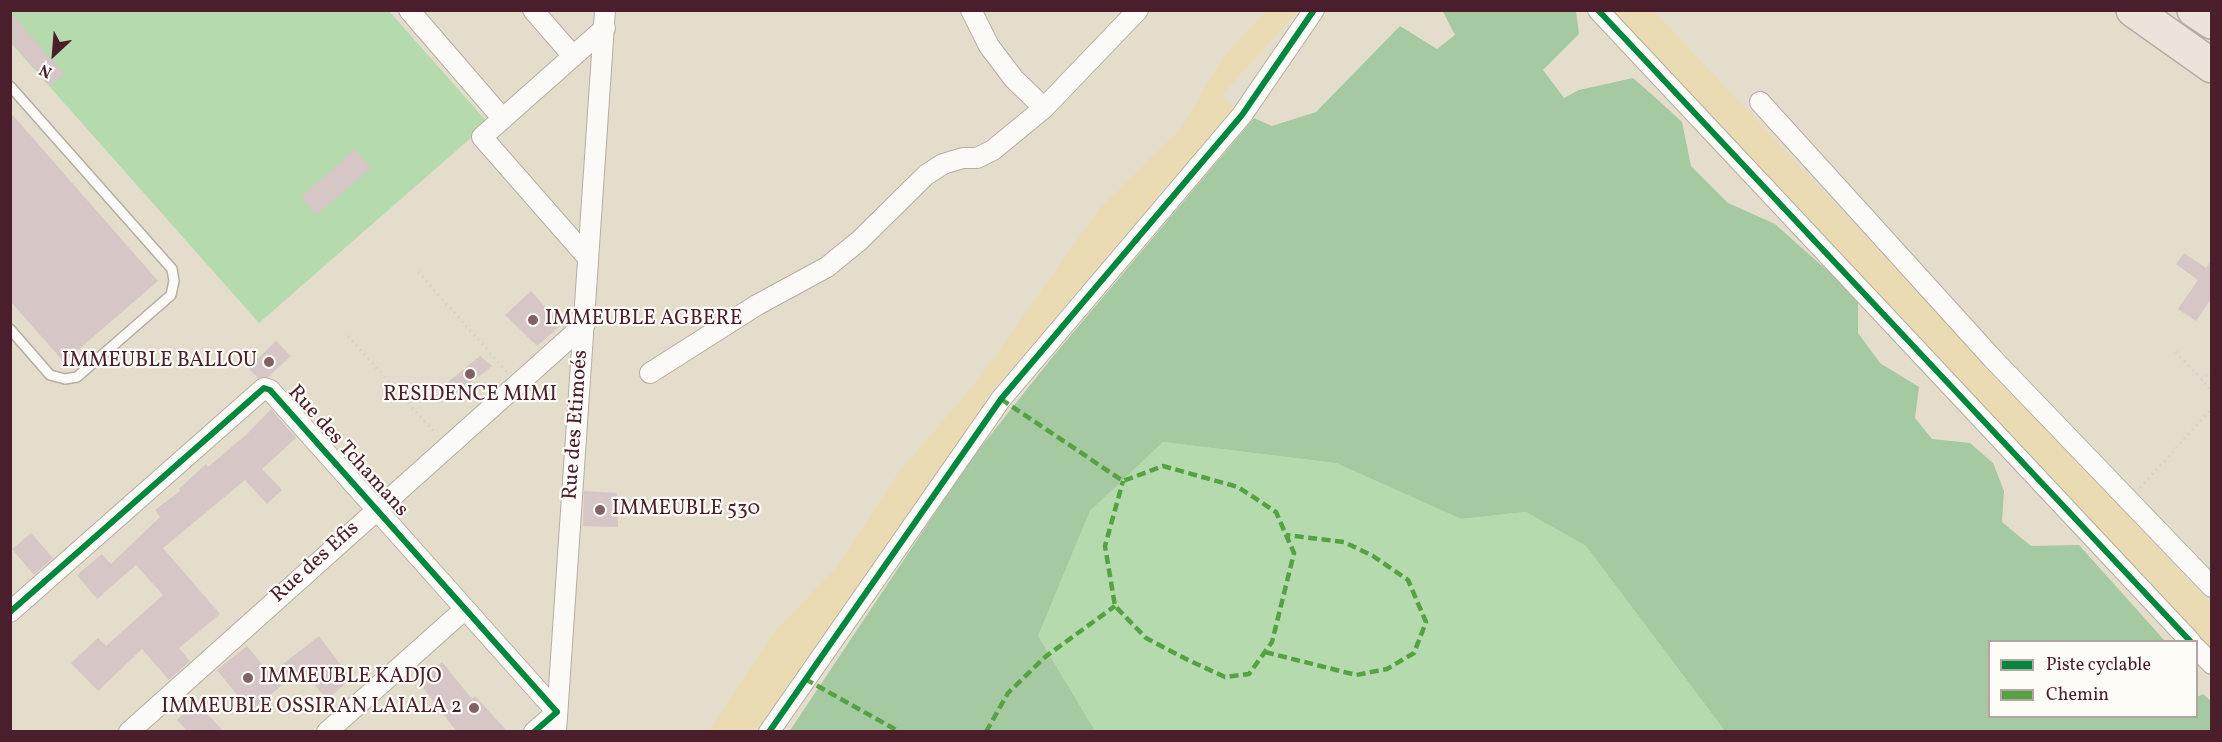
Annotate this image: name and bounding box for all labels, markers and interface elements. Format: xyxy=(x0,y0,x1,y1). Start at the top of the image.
north arrow xyxy=(24,24,84,84)
text: N xyxy=(36,58,56,83)
place label: IMMEUBLE AGBERE xyxy=(545,307,742,333)
marker: IMMEUBLE AGBERE xyxy=(526,313,540,327)
place label: IMMEUBLE BALLOU xyxy=(62,349,257,375)
street label: Rue des Etimoés xyxy=(559,349,595,501)
marker: IMMEUBLE BALLOU xyxy=(262,355,276,369)
marker: RESIDENCE MIMI xyxy=(463,367,477,381)
street label: Rue des Tchamans xyxy=(281,381,413,523)
place label: RESIDENCE MIMI xyxy=(383,383,557,409)
place label: IMMEUBLE 530 xyxy=(612,497,760,523)
marker: IMMEUBLE 530 xyxy=(593,503,607,517)
street label: Rue des Efis xyxy=(267,517,365,609)
legend xyxy=(1988,640,2198,718)
text: Piste cyclable xyxy=(2046,653,2151,678)
place label: IMMEUBLE KADJO xyxy=(260,665,442,691)
marker: IMMEUBLE KADJO xyxy=(241,671,255,685)
text: Chemin xyxy=(2046,683,2109,708)
place label: IMMEUBLE OSSIRAN LAIALA 2 xyxy=(161,695,462,721)
marker: IMMEUBLE OSSIRAN LAIALA 2 xyxy=(467,701,481,715)

